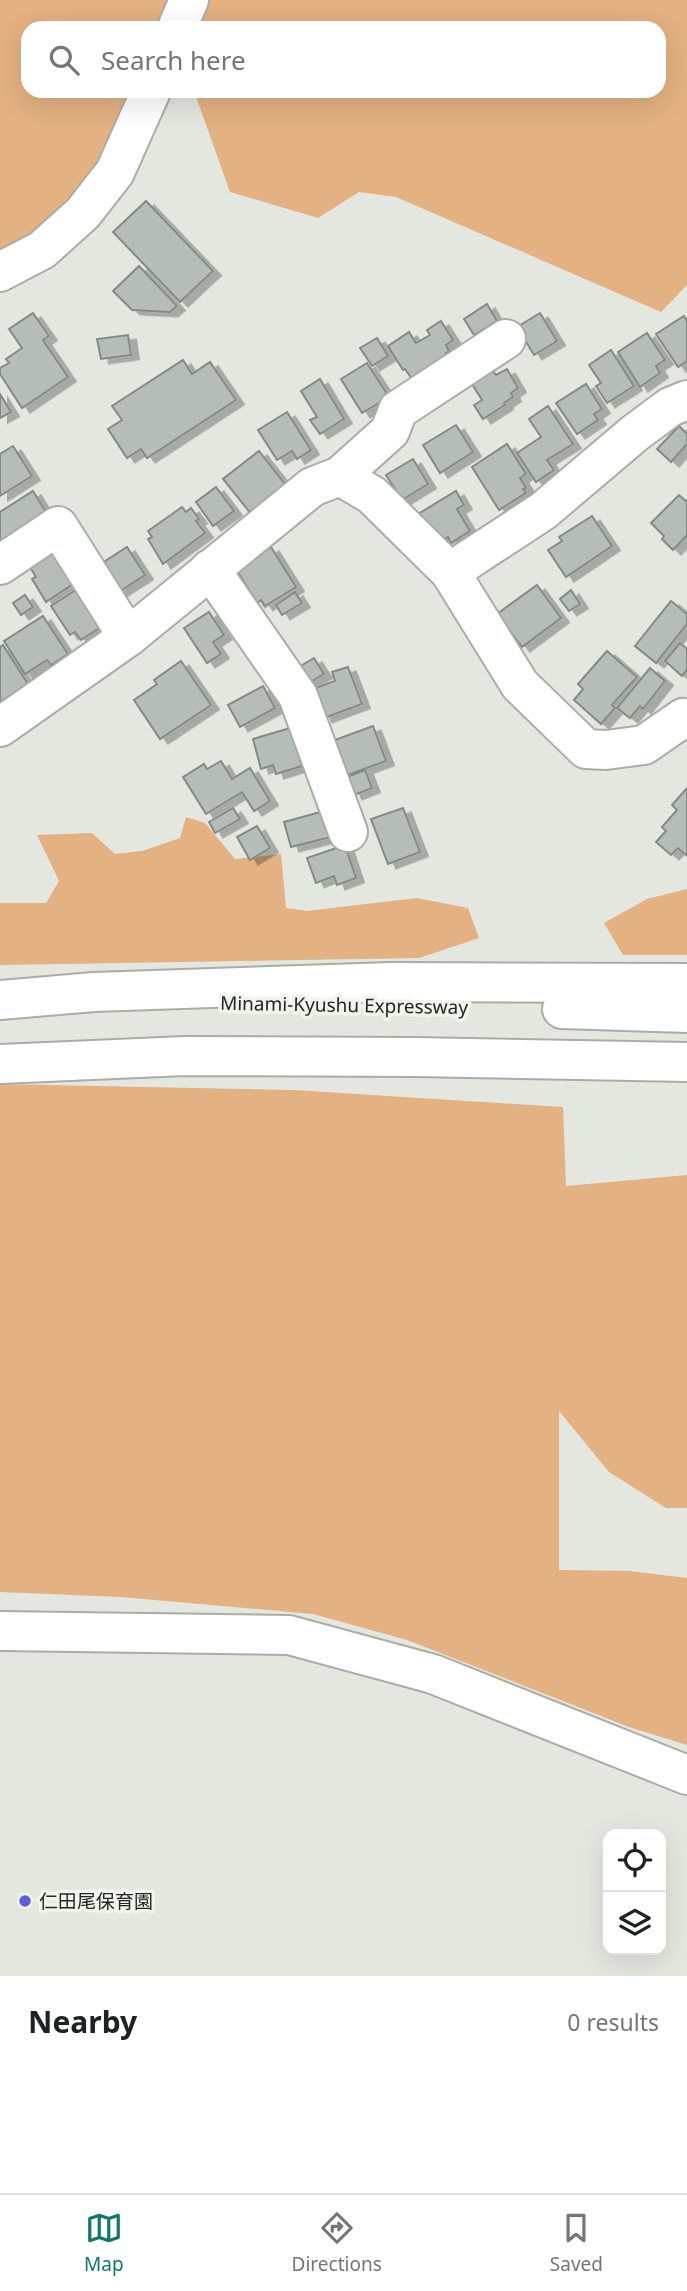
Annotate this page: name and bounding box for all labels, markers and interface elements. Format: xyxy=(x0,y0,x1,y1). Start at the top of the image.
search box xyxy=(21,21,666,98)
icon: search xyxy=(45,41,83,79)
text: Search here xyxy=(101,42,246,78)
street label: Minami-Kyushu Expressway xyxy=(220,990,469,1020)
map controls xyxy=(603,1829,666,1955)
button: locate xyxy=(603,1829,666,1892)
place label: 仁田尾保育園 xyxy=(39,1888,153,1914)
button: layers xyxy=(603,1892,666,1955)
marker: 仁田尾保育園 xyxy=(17,1893,33,1909)
text: Nearby xyxy=(28,2001,137,2042)
text: 0 results xyxy=(567,2006,659,2038)
tab: Map xyxy=(84,2209,124,2277)
tab: Directions xyxy=(292,2209,382,2277)
tab: Saved xyxy=(550,2209,603,2277)

